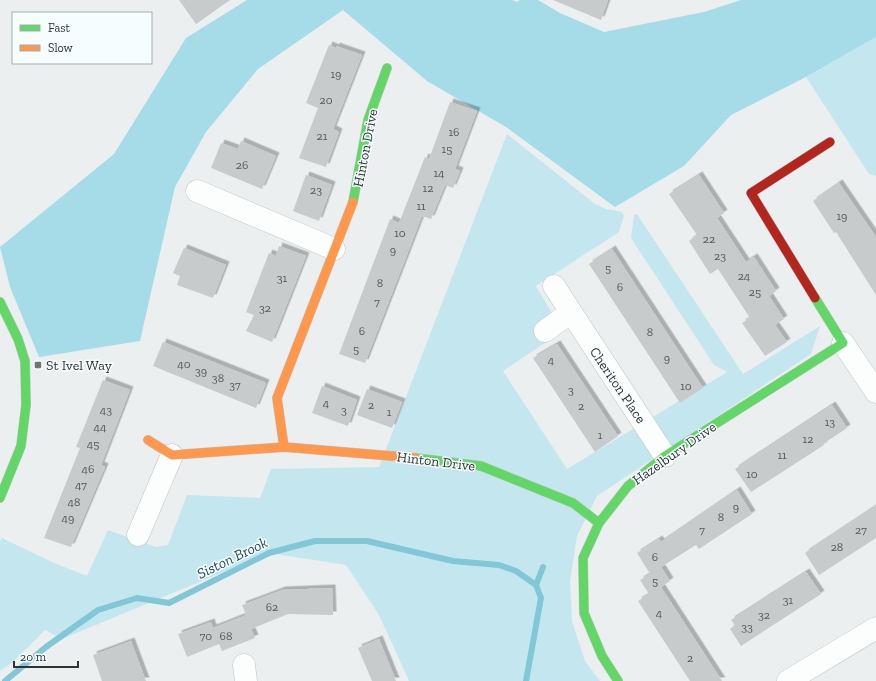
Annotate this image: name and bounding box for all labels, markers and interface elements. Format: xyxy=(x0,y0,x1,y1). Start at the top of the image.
legend xyxy=(12,12,152,64)
text: Fast xyxy=(48,21,71,35)
text: Slow xyxy=(48,41,74,55)
house number: 19 xyxy=(331,67,342,81)
house number: 20 xyxy=(319,93,333,107)
street label: Hinton Drive xyxy=(350,107,381,189)
house number: 16 xyxy=(449,125,460,139)
house number: 21 xyxy=(317,129,328,143)
house number: 15 xyxy=(442,142,452,156)
house number: 26 xyxy=(236,158,248,172)
house number: 14 xyxy=(433,166,445,180)
house number: 12 xyxy=(423,181,433,195)
house number: 23 xyxy=(310,183,322,197)
house number: 11 xyxy=(416,199,426,213)
house number: 19 xyxy=(837,209,848,223)
house number: 10 xyxy=(394,226,406,240)
house number: 22 xyxy=(703,232,715,246)
house number: 9 xyxy=(390,243,396,257)
house number: 23 xyxy=(714,249,726,263)
house number: 5 xyxy=(605,261,611,275)
house number: 24 xyxy=(738,269,751,283)
house number: 31 xyxy=(277,271,288,285)
house number: 8 xyxy=(377,276,383,290)
house number: 6 xyxy=(617,280,623,294)
house number: 25 xyxy=(749,285,761,299)
house number: 7 xyxy=(374,295,380,309)
house number: 32 xyxy=(259,301,271,315)
house number: 6 xyxy=(359,324,365,338)
house number: 8 xyxy=(647,325,653,339)
house number: 5 xyxy=(353,342,359,356)
street label: Cheriton Place xyxy=(586,344,650,427)
house number: 9 xyxy=(664,351,670,365)
house number: 4 xyxy=(548,353,555,367)
place label: St Ivel Way xyxy=(46,357,113,374)
house number: 40 xyxy=(177,357,191,371)
marker: St Ivel Way xyxy=(33,360,43,370)
house number: 39 xyxy=(195,364,207,378)
house number: 38 xyxy=(212,371,224,385)
house number: 37 xyxy=(229,378,241,392)
house number: 10 xyxy=(680,379,692,393)
house number: 3 xyxy=(568,383,574,397)
house number: 4 xyxy=(323,396,330,410)
house number: 2 xyxy=(368,398,374,412)
house number: 2 xyxy=(578,399,584,413)
house number: 43 xyxy=(100,403,112,417)
house number: 3 xyxy=(341,403,347,417)
house number: 1 xyxy=(387,405,392,419)
house number: 13 xyxy=(825,415,835,429)
street label: Hazelbury Drive xyxy=(629,418,720,489)
house number: 44 xyxy=(94,420,107,434)
house number: 1 xyxy=(598,428,603,442)
house number: 12 xyxy=(803,432,813,446)
house number: 45 xyxy=(87,437,99,451)
street label: Hinton Drive xyxy=(396,448,477,475)
house number: 11 xyxy=(777,448,787,462)
house number: 46 xyxy=(82,462,94,476)
house number: 10 xyxy=(746,467,758,481)
house number: 47 xyxy=(75,478,87,492)
house number: 48 xyxy=(68,495,80,509)
house number: 9 xyxy=(733,500,739,514)
house number: 8 xyxy=(718,510,724,524)
house number: 49 xyxy=(62,511,74,525)
house number: 7 xyxy=(699,523,705,537)
house number: 27 xyxy=(855,523,867,537)
water label: Siston Brook xyxy=(194,533,270,583)
house number: 28 xyxy=(831,540,843,554)
house number: 6 xyxy=(652,550,658,564)
house number: 5 xyxy=(652,574,658,588)
house number: 31 xyxy=(783,593,794,607)
house number: 62 xyxy=(266,600,278,614)
house number: 4 xyxy=(656,606,663,620)
house number: 32 xyxy=(758,608,770,622)
house number: 33 xyxy=(741,620,753,634)
house number: 70 xyxy=(200,629,212,643)
house number: 68 xyxy=(220,629,232,643)
scale bar xyxy=(14,643,78,669)
text: 20 m xyxy=(20,650,47,664)
house number: 2 xyxy=(687,651,693,665)

